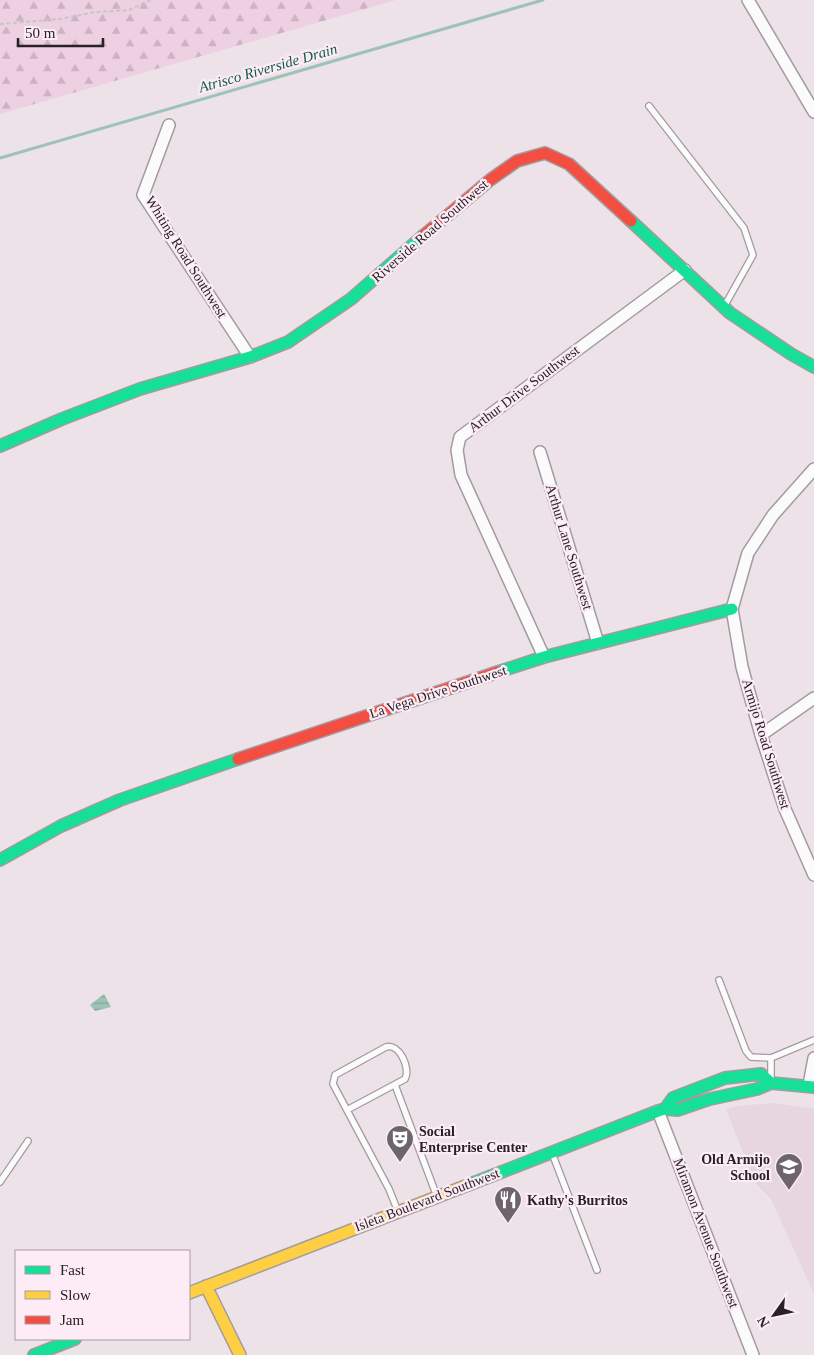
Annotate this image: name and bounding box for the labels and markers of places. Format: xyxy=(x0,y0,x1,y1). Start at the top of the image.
theatre icon: Social Enterprise Center xyxy=(385,1124,415,1163)
place label: Social Enterprise Center xyxy=(419,1124,527,1155)
place label: Old Armijo School xyxy=(701,1152,770,1183)
school or university icon: Old Armijo School xyxy=(774,1152,804,1191)
restaurant icon: Kathy's Burritos xyxy=(493,1185,523,1224)
place label: Kathy's Burritos xyxy=(527,1193,628,1208)

